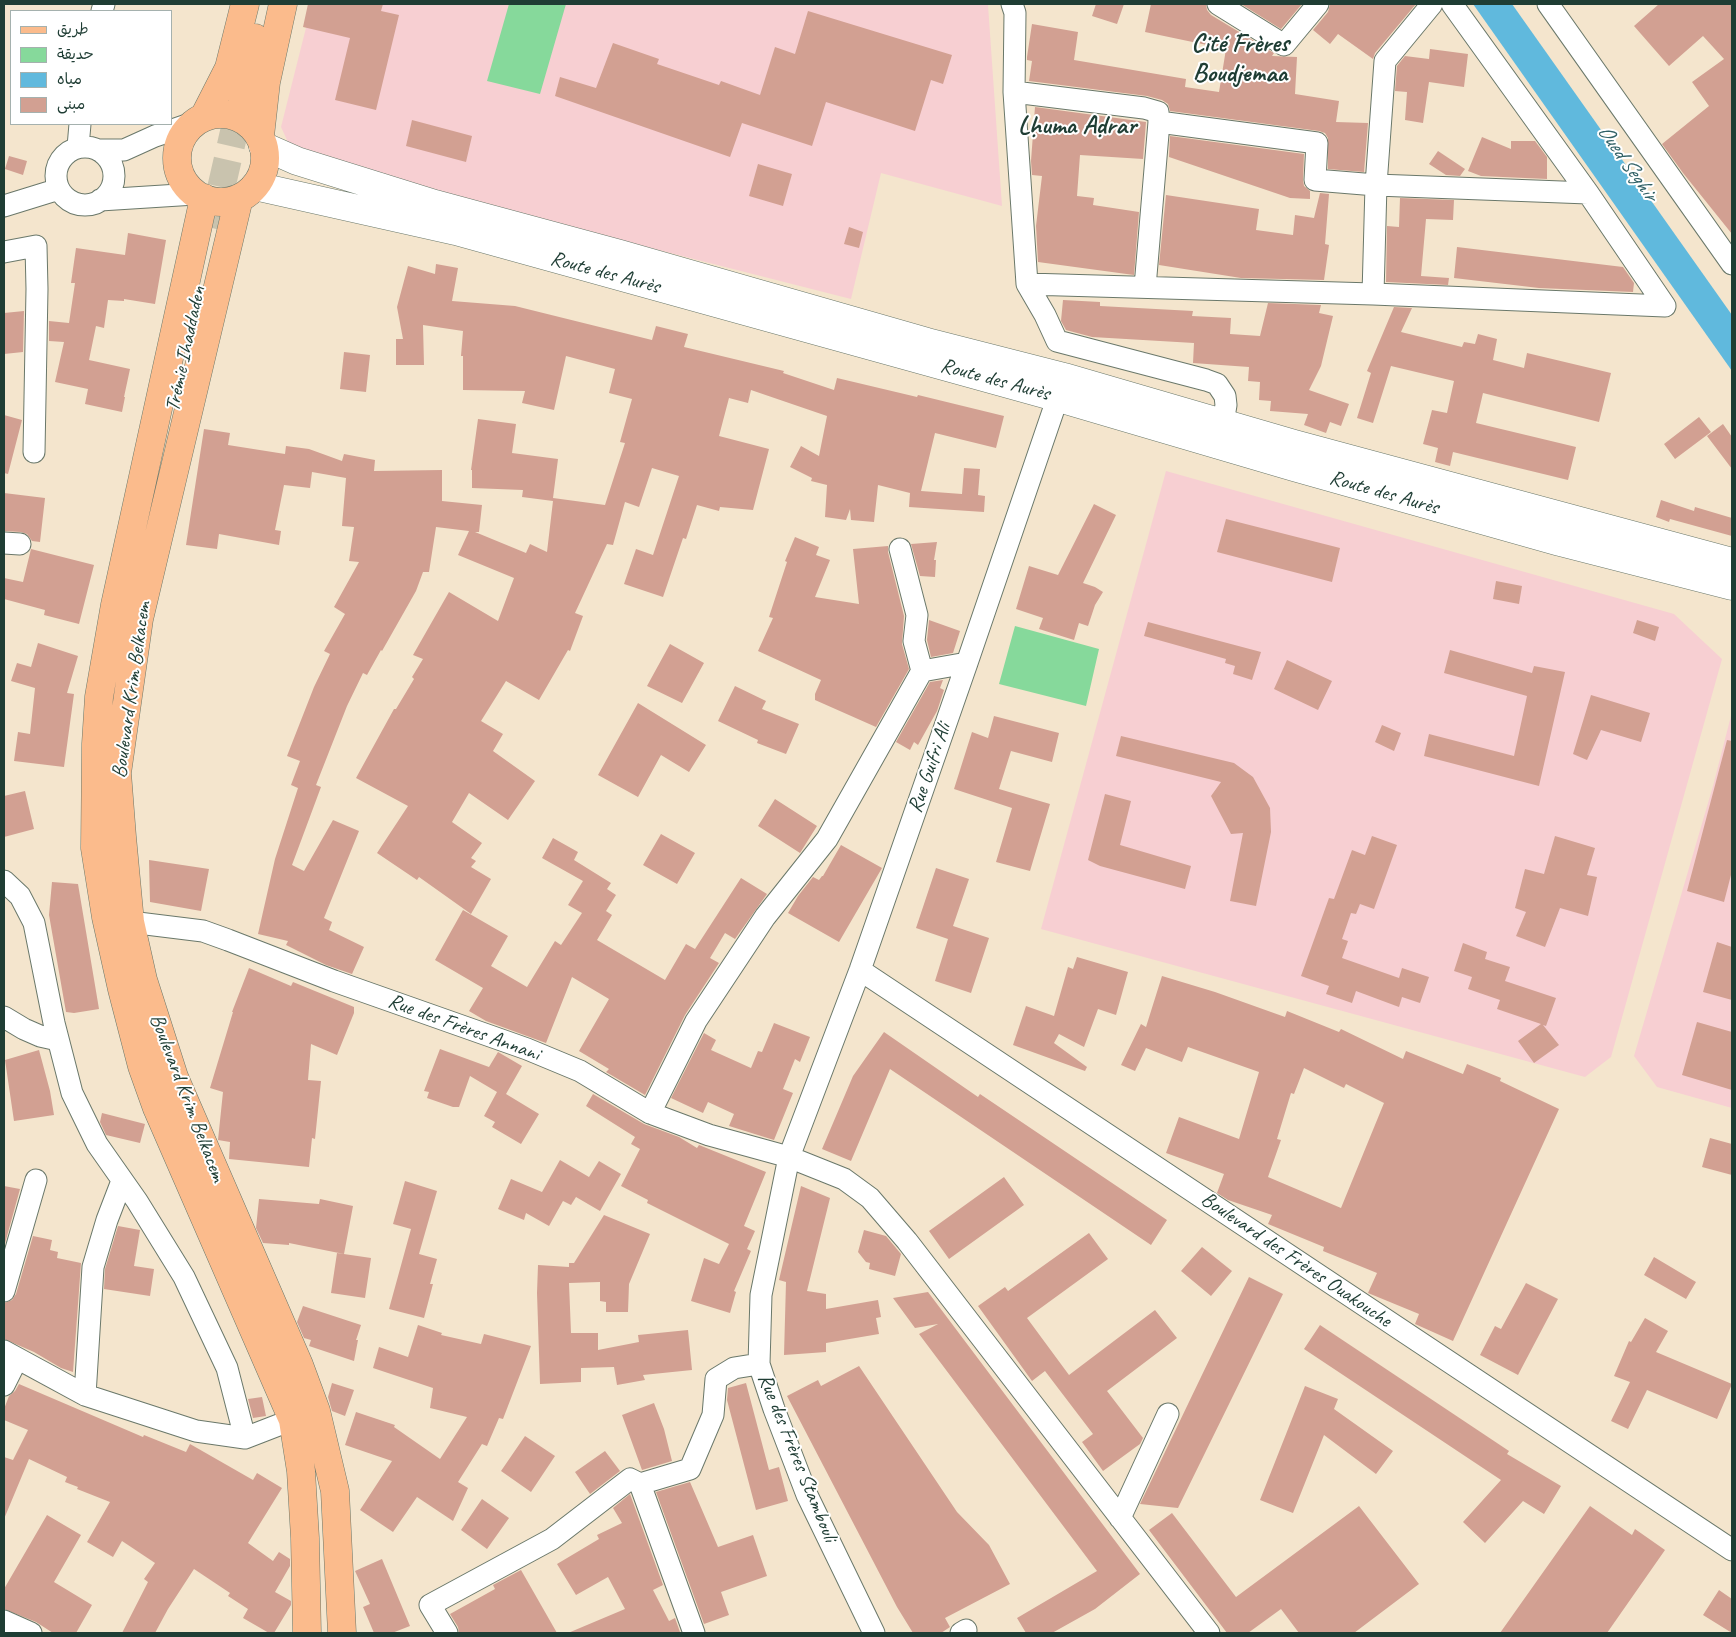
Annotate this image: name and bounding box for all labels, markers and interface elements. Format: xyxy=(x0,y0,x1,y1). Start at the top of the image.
legend xyxy=(10,10,172,125)
text: طريق xyxy=(57,20,89,39)
district label: Cité Frères Boudjemaa xyxy=(1191,28,1289,90)
text: حديقة xyxy=(57,45,94,64)
text: مياه xyxy=(57,70,82,89)
text: مبنى xyxy=(57,95,85,114)
district label: Lḥuma Aḍrar xyxy=(1018,110,1136,142)
water label: Oued Seghir xyxy=(1591,120,1663,206)
street label: Route des Aurès xyxy=(548,246,662,300)
street label: Trémie Ihaddaden xyxy=(160,284,212,414)
street label: Route des Aurès xyxy=(938,353,1052,407)
street label: Route des Aurès xyxy=(1327,465,1441,521)
street label: Boulevard Krim Belkacem xyxy=(107,600,157,780)
street label: Rue Guifri Ali xyxy=(903,720,957,816)
street label: Rue des Frères Annani xyxy=(385,989,543,1067)
street label: Boulevard Krim Belkacem xyxy=(143,1011,231,1185)
street label: Boulevard des Frères Ouakouche xyxy=(1196,1187,1396,1333)
street label: Rue des Frères Stambouli xyxy=(752,1370,842,1546)

